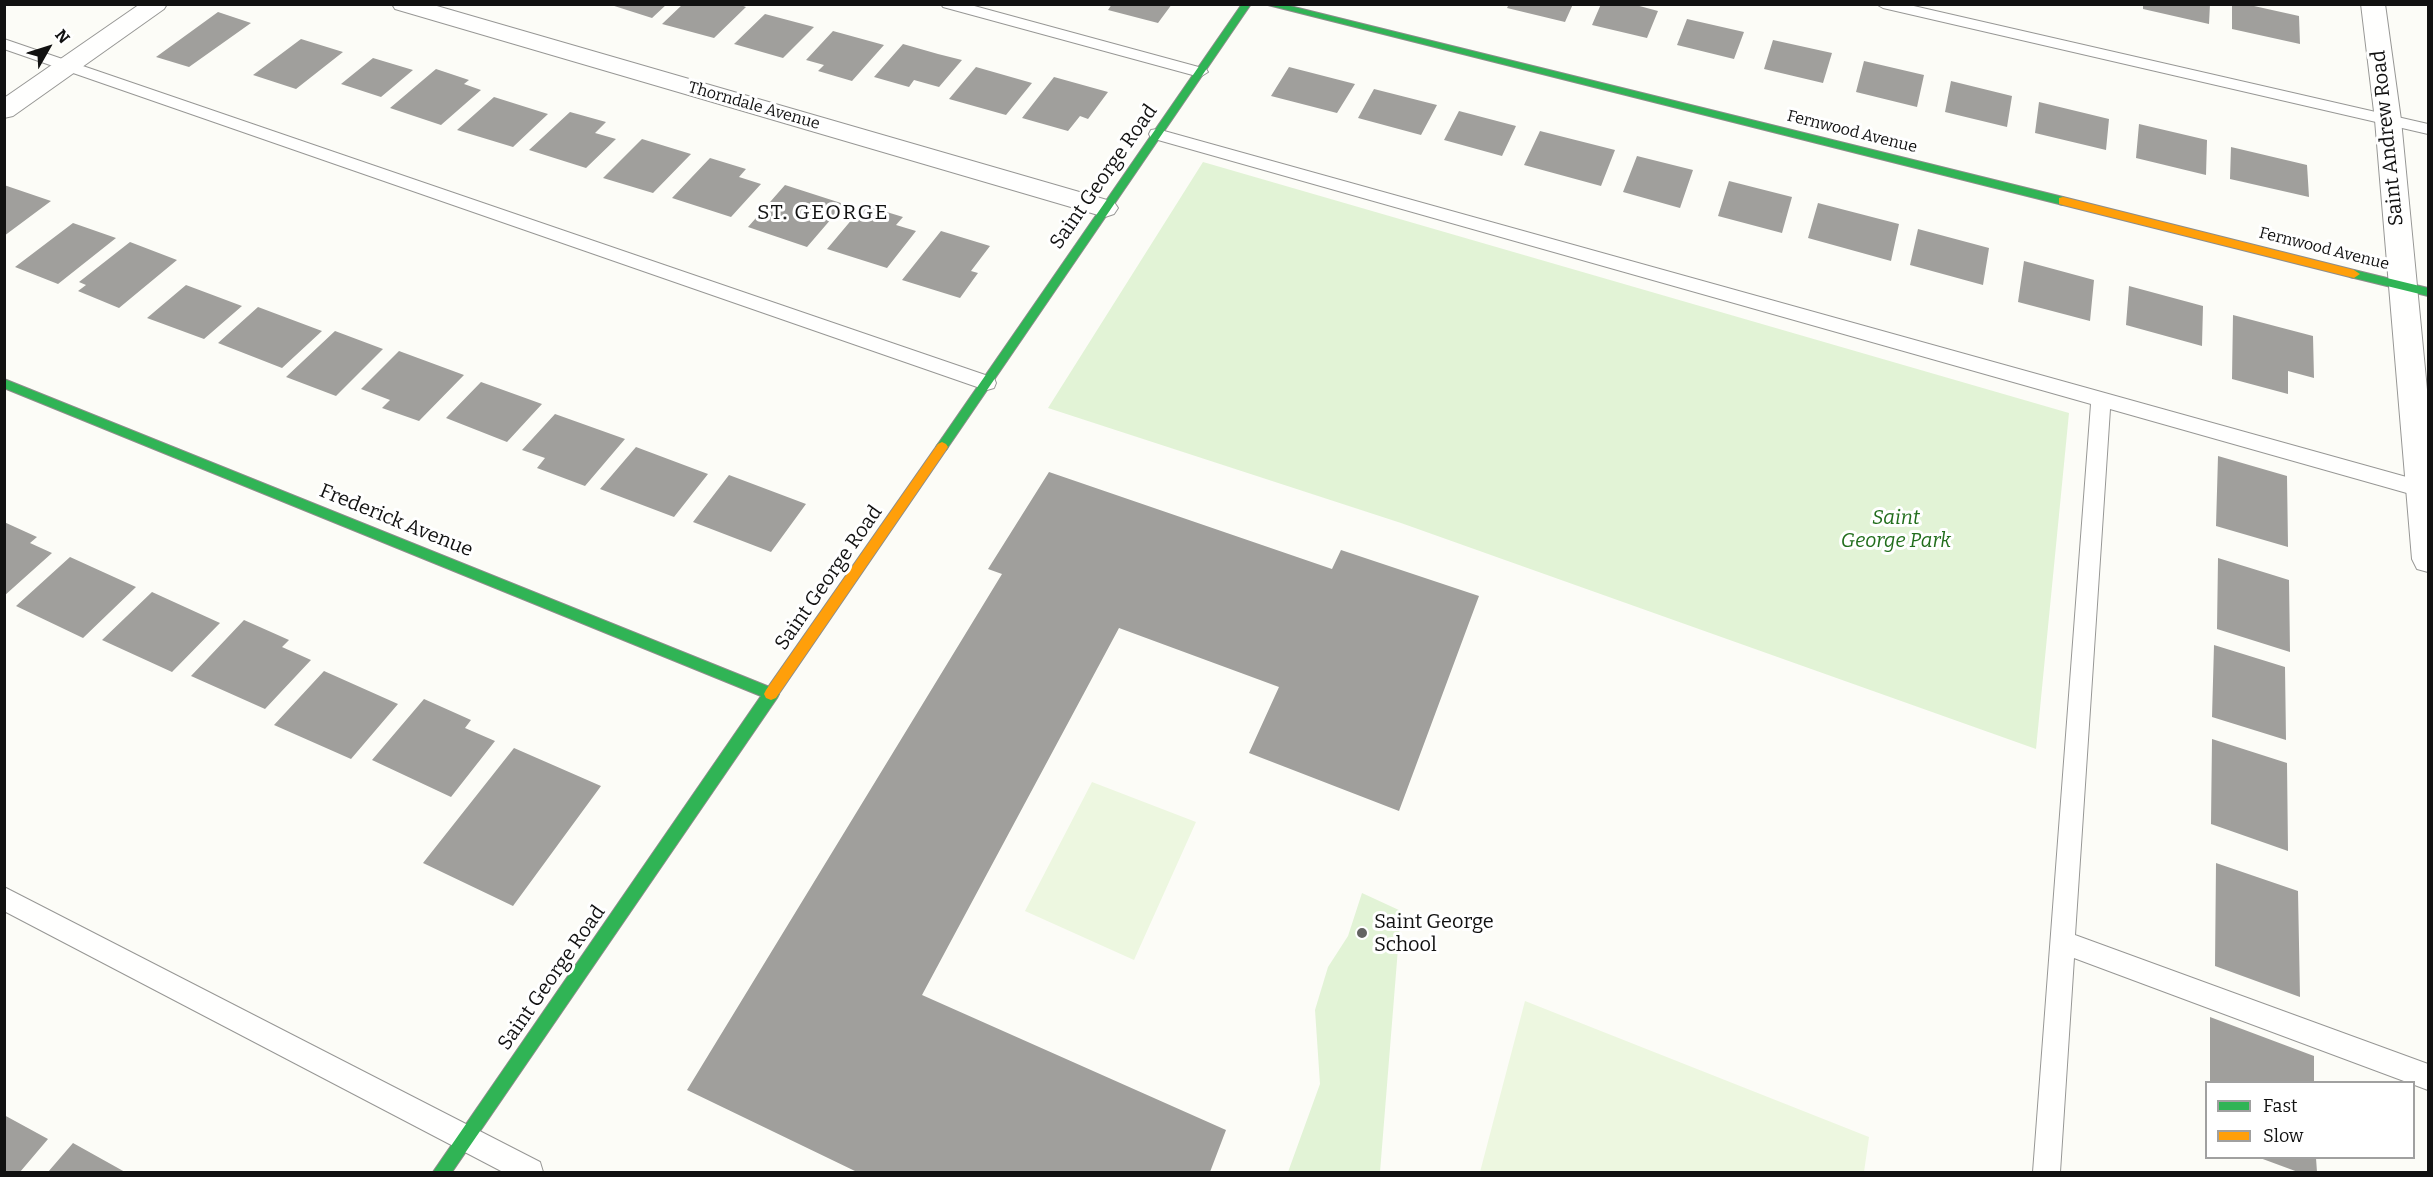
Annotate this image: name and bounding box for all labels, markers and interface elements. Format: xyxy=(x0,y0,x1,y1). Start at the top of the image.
north arrow xyxy=(18,18,78,78)
text: N xyxy=(51,26,74,47)
street label: Saint Andrew Road xyxy=(2367,49,2409,227)
street label: Thorndale Avenue xyxy=(686,78,822,134)
street label: Saint George Road xyxy=(1045,100,1163,254)
street label: Fernwood Avenue xyxy=(1785,107,1919,157)
district label: ST. GEORGE xyxy=(757,200,889,226)
street label: Fernwood Avenue xyxy=(2257,224,2391,274)
street label: Frederick Avenue xyxy=(316,479,476,563)
street label: Saint George Road xyxy=(770,501,888,655)
park label: Saint George Park xyxy=(1841,506,1951,553)
street label: Saint George Road xyxy=(493,901,611,1055)
place label: Saint George School xyxy=(1374,910,1494,957)
marker: Saint George School xyxy=(1355,926,1369,940)
legend xyxy=(2205,1081,2415,1159)
text: Fast xyxy=(2263,1095,2298,1117)
text: Slow xyxy=(2263,1125,2303,1147)

